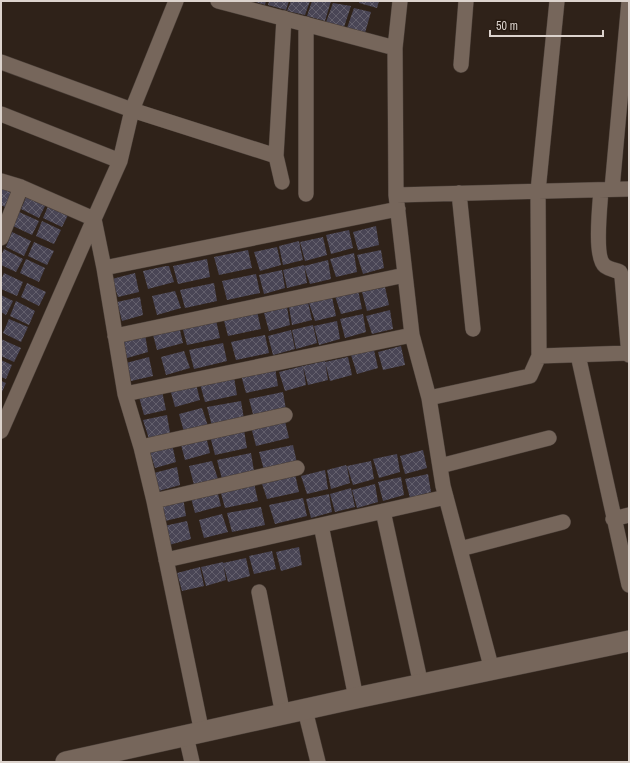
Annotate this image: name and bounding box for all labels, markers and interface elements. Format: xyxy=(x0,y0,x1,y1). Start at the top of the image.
scale bar xyxy=(490,12,603,38)
text: 50 m xyxy=(496,18,518,34)

